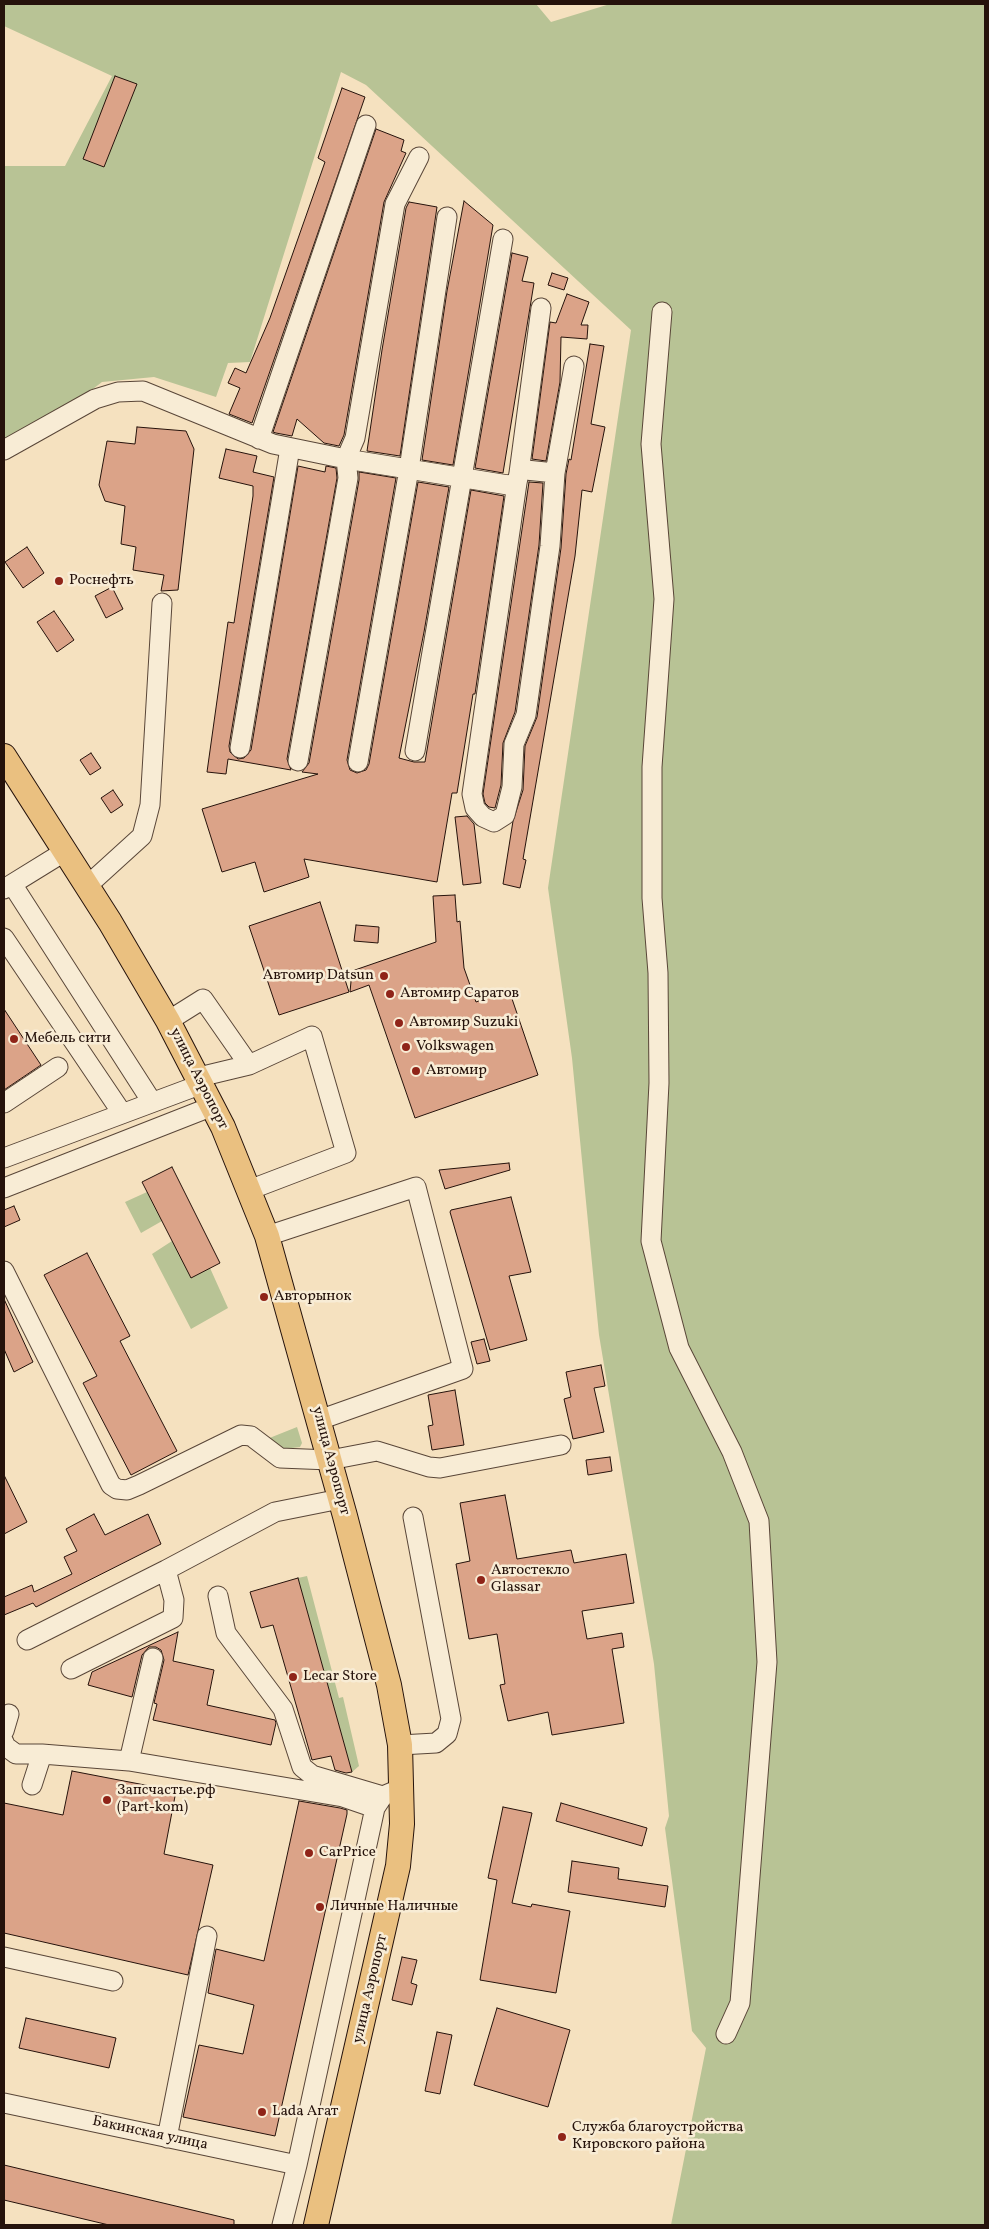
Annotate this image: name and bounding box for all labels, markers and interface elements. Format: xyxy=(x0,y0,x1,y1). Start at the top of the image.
place label: Роснефть xyxy=(69,572,134,590)
marker: Роснефть xyxy=(53,575,65,587)
place label: Автомир Datsun xyxy=(263,967,374,985)
marker: Автомир Datsun xyxy=(378,970,390,982)
place label: Автомир Саратов xyxy=(400,985,519,1003)
marker: Автомир Саратов xyxy=(384,988,396,1000)
place label: Автомир Suzuki xyxy=(409,1014,518,1032)
marker: Автомир Suzuki xyxy=(393,1017,405,1029)
street label: улица Аэропорт xyxy=(165,1025,231,1133)
place label: Мебель сити xyxy=(24,1030,111,1048)
marker: Мебель сити xyxy=(8,1033,20,1045)
place label: Volkswagen xyxy=(416,1038,494,1056)
marker: Volkswagen xyxy=(400,1041,412,1053)
place label: Автомир xyxy=(426,1062,487,1080)
marker: Автомир xyxy=(410,1065,422,1077)
place label: Авторынок xyxy=(274,1288,351,1306)
marker: Авторынок xyxy=(258,1291,270,1303)
street label: улица Аэропорт xyxy=(307,1405,353,1517)
place label: Автостекло Glassar xyxy=(491,1562,570,1597)
marker: Автостекло Glassar xyxy=(475,1574,487,1586)
place label: Lecar Store xyxy=(303,1668,377,1686)
marker: Lecar Store xyxy=(287,1671,299,1683)
place label: Запсчастье.рф (Part-kom) xyxy=(117,1782,215,1817)
marker: Запсчастье.рф (Part-kom) xyxy=(101,1794,113,1806)
place label: CarPrice xyxy=(319,1844,376,1862)
marker: CarPrice xyxy=(303,1847,315,1859)
place label: Личные Наличные xyxy=(330,1898,458,1916)
marker: Личные Наличные xyxy=(314,1901,326,1913)
street label: улица Аэропорт xyxy=(350,1933,392,2045)
place label: Lada Агат xyxy=(272,2103,338,2121)
marker: Lada Агат xyxy=(256,2106,268,2118)
street label: Бакинская улица xyxy=(91,2113,209,2155)
place label: Служба благоустройства Кировского района xyxy=(572,2119,743,2154)
marker: Служба благоустройства Кировского района xyxy=(556,2131,568,2143)

